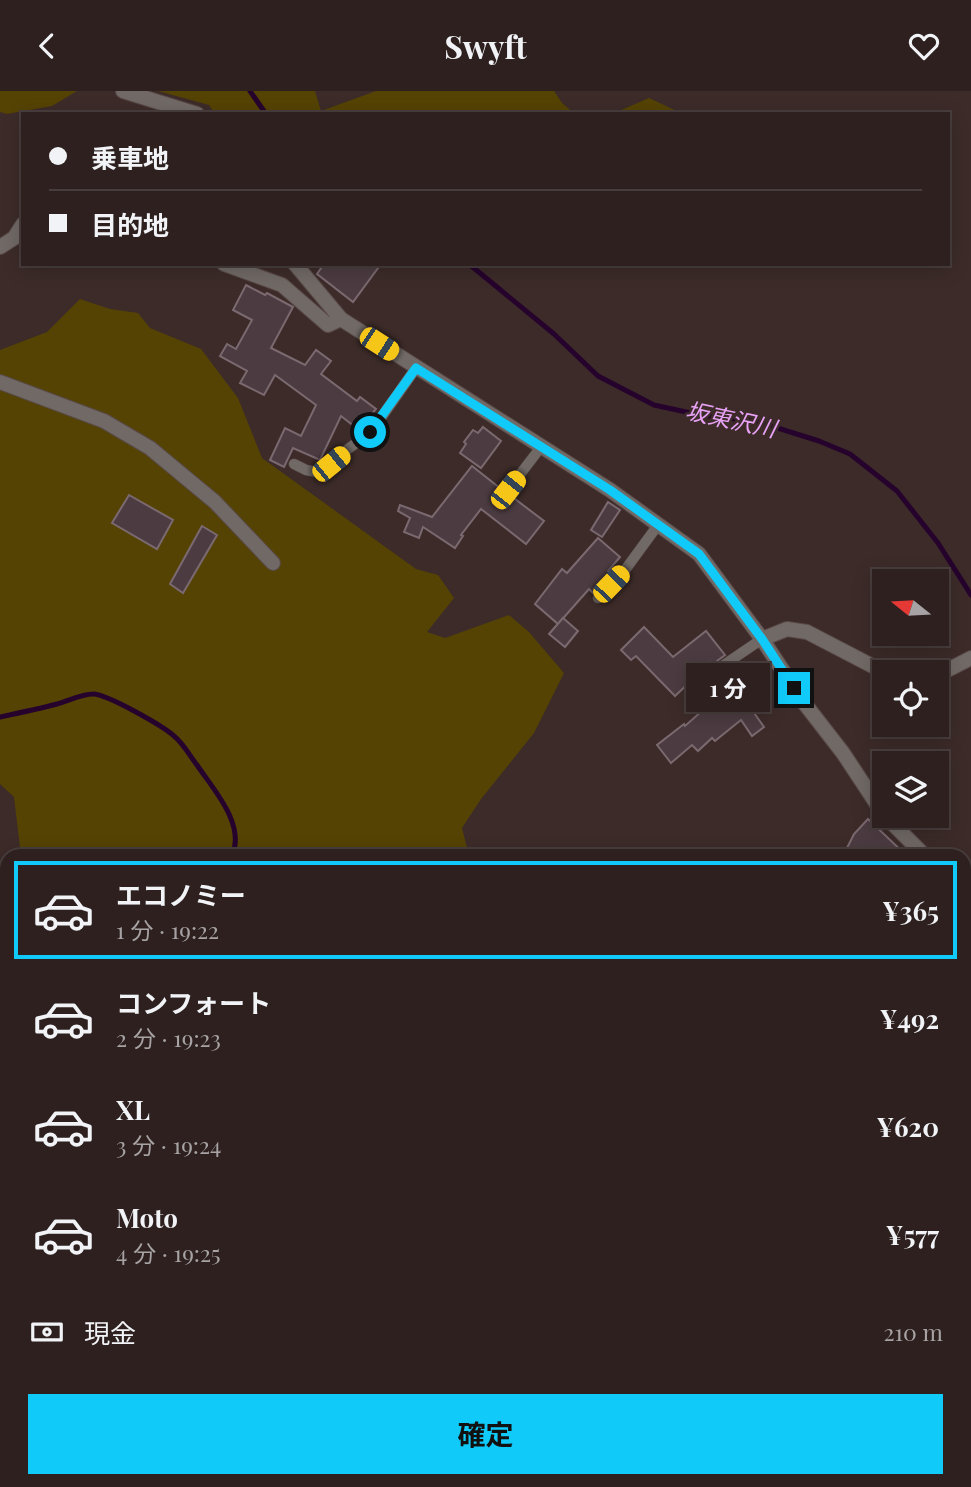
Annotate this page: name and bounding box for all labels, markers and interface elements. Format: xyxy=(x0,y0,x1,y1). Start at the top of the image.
text: Swyft xyxy=(444,24,527,67)
icon: back xyxy=(28,27,66,65)
icon: heart xyxy=(905,27,943,65)
text: 乗車地 xyxy=(91,140,169,175)
text: 目的地 xyxy=(91,207,169,242)
car xyxy=(356,324,403,364)
water label: 坂東沢川 xyxy=(683,394,782,444)
route start xyxy=(354,416,386,448)
car xyxy=(309,443,354,485)
car xyxy=(487,467,530,513)
car xyxy=(589,562,634,606)
north arrow xyxy=(872,569,948,646)
map controls xyxy=(872,569,949,828)
button: locate xyxy=(872,660,949,737)
callout: 1 分 xyxy=(686,663,770,713)
text: 1 分 xyxy=(709,672,747,703)
route end xyxy=(778,672,810,704)
button: layers xyxy=(872,751,949,828)
text: エコノミー xyxy=(116,877,246,912)
icon: car xyxy=(32,879,95,942)
text: ¥365 xyxy=(882,893,939,928)
text: 1 分 · 19:22 xyxy=(116,914,219,945)
text: コンフォート xyxy=(116,985,271,1020)
icon: car xyxy=(32,987,95,1050)
text: ¥492 xyxy=(880,1001,939,1036)
text: 2 分 · 19:23 xyxy=(116,1022,221,1053)
text: XL xyxy=(116,1092,150,1127)
icon: car xyxy=(32,1095,95,1158)
text: ¥620 xyxy=(876,1109,939,1144)
text: 3 分 · 19:24 xyxy=(116,1129,221,1160)
text: Moto xyxy=(116,1200,178,1235)
icon: car xyxy=(32,1203,95,1266)
text: ¥577 xyxy=(886,1217,939,1252)
text: 4 分 · 19:25 xyxy=(116,1237,221,1268)
icon: cash xyxy=(28,1313,66,1351)
text: 現金 xyxy=(84,1315,136,1350)
text: 210 m xyxy=(884,1316,943,1347)
button: 確定 xyxy=(28,1394,943,1474)

